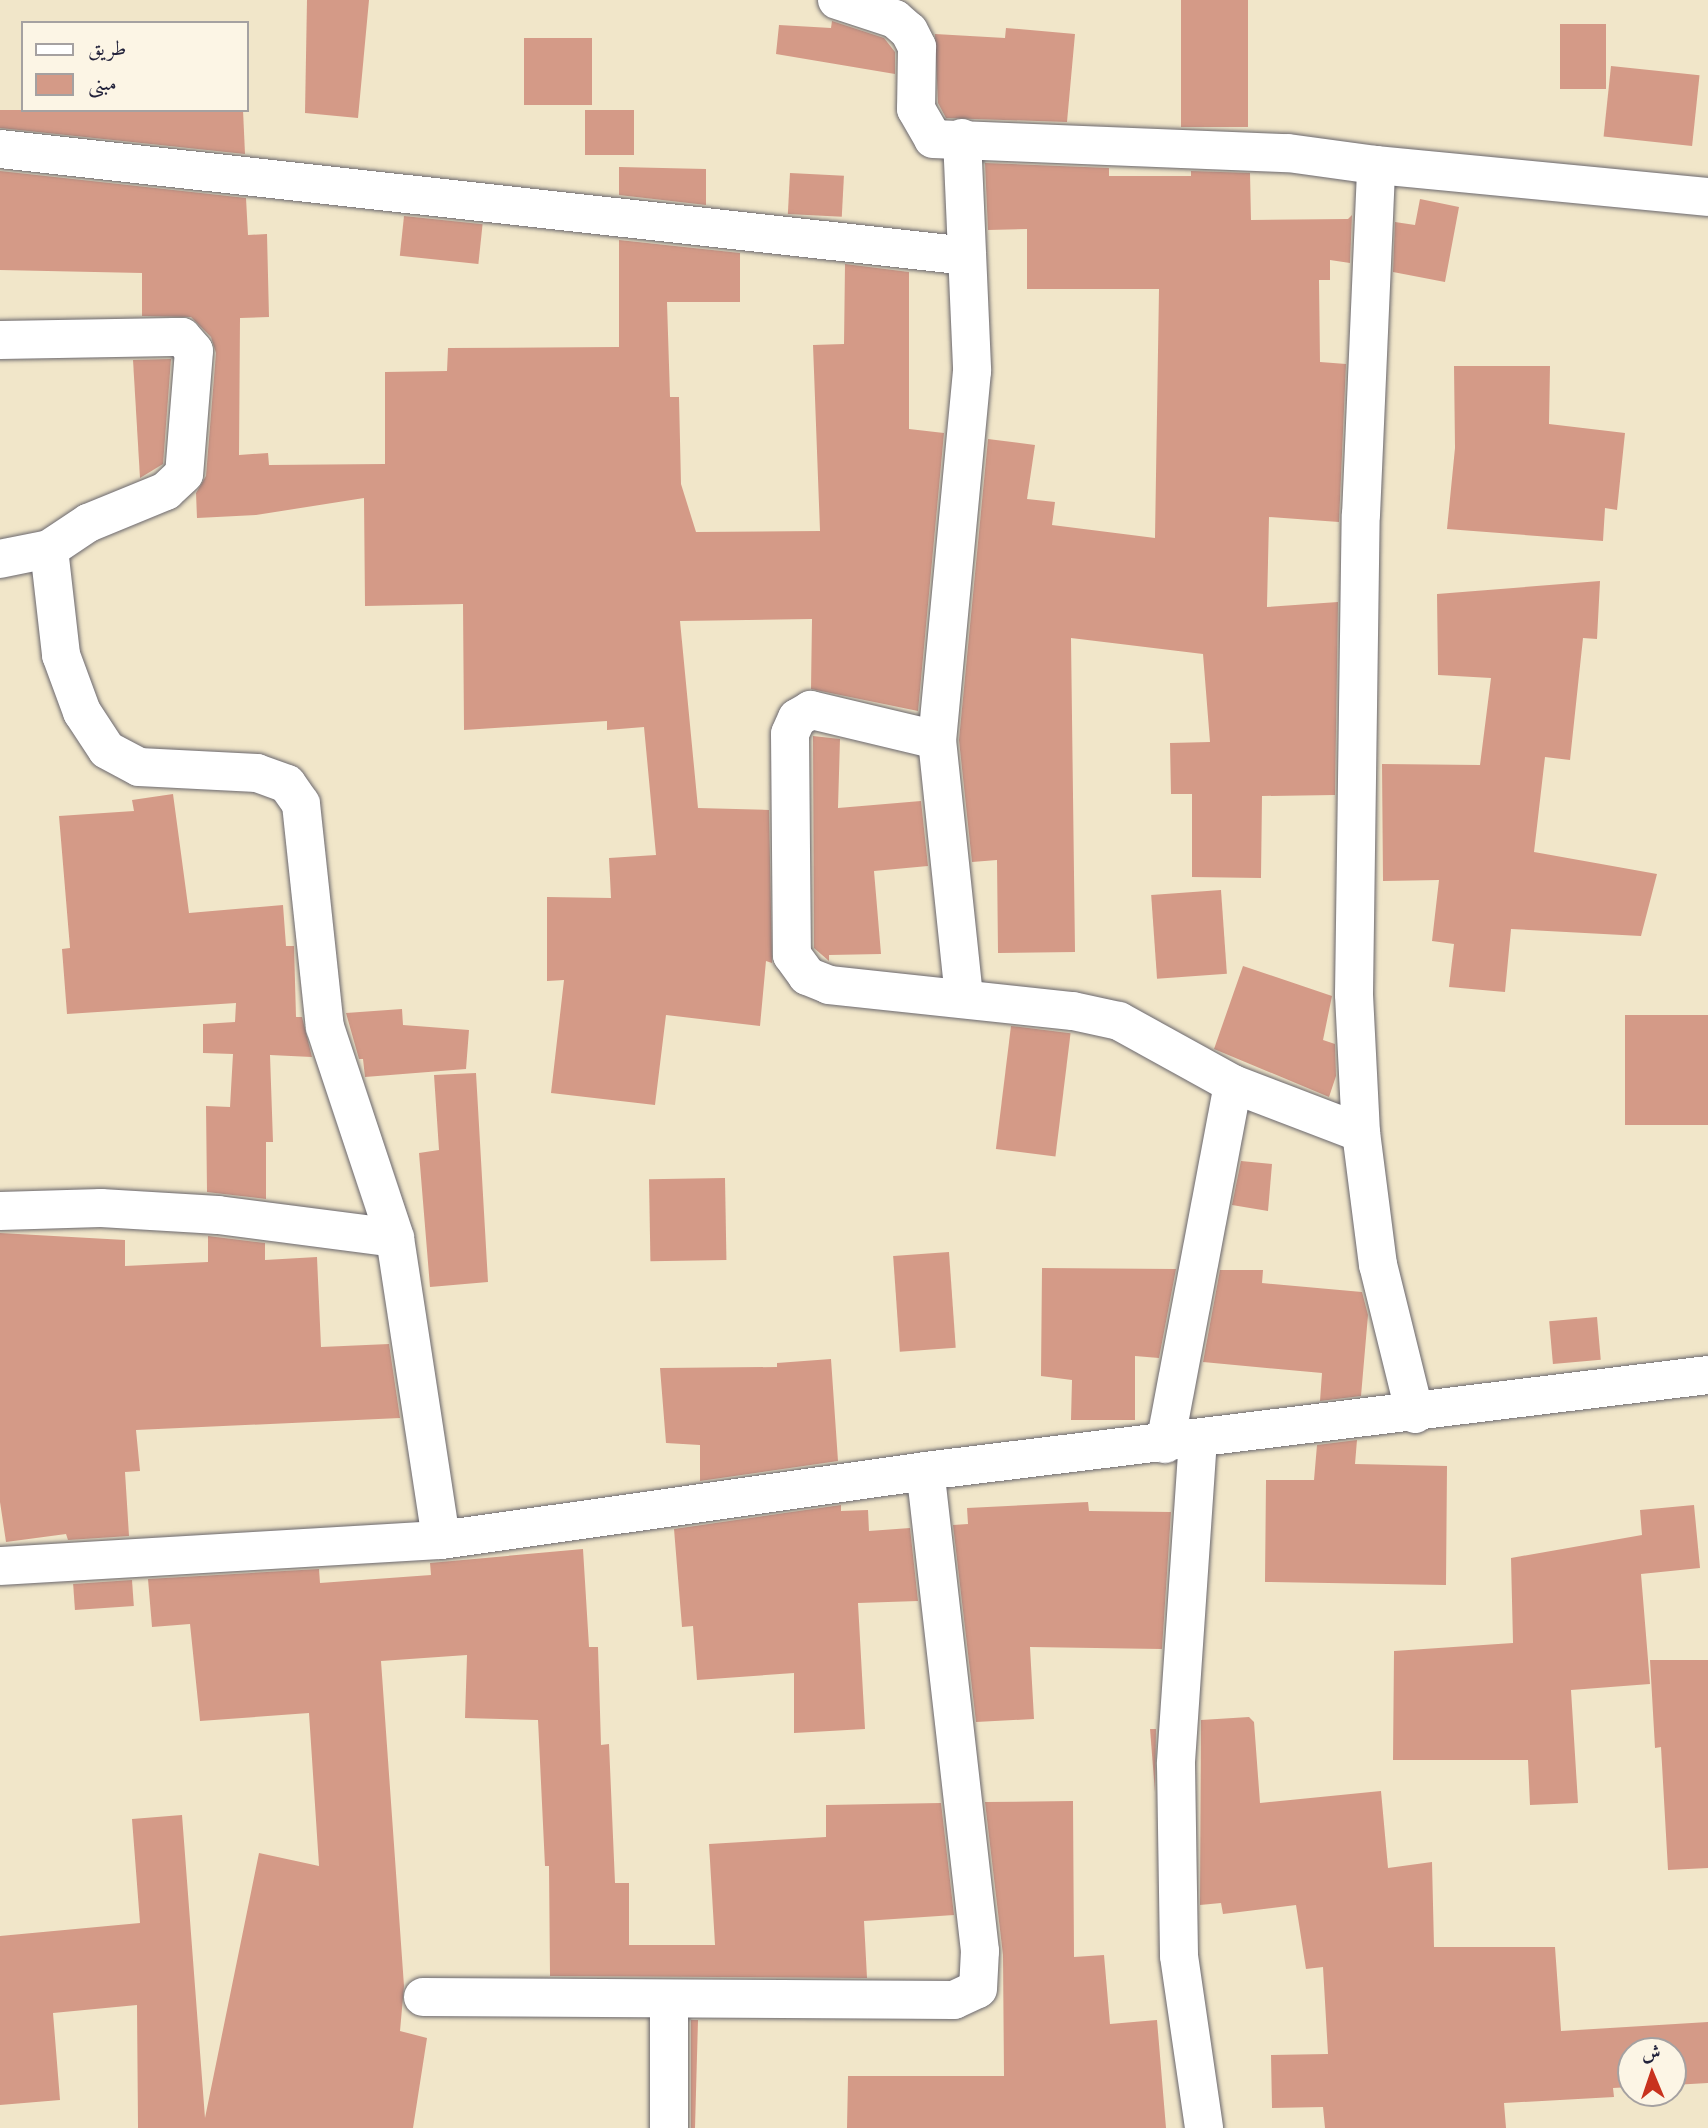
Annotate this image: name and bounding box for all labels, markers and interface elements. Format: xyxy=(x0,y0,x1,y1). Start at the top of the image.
legend xyxy=(21,21,248,112)
text: طريق xyxy=(88,34,126,63)
text: مبنى xyxy=(88,69,117,98)
north arrow xyxy=(1617,2037,1687,2107)
text: ش xyxy=(1641,2040,1661,2066)

